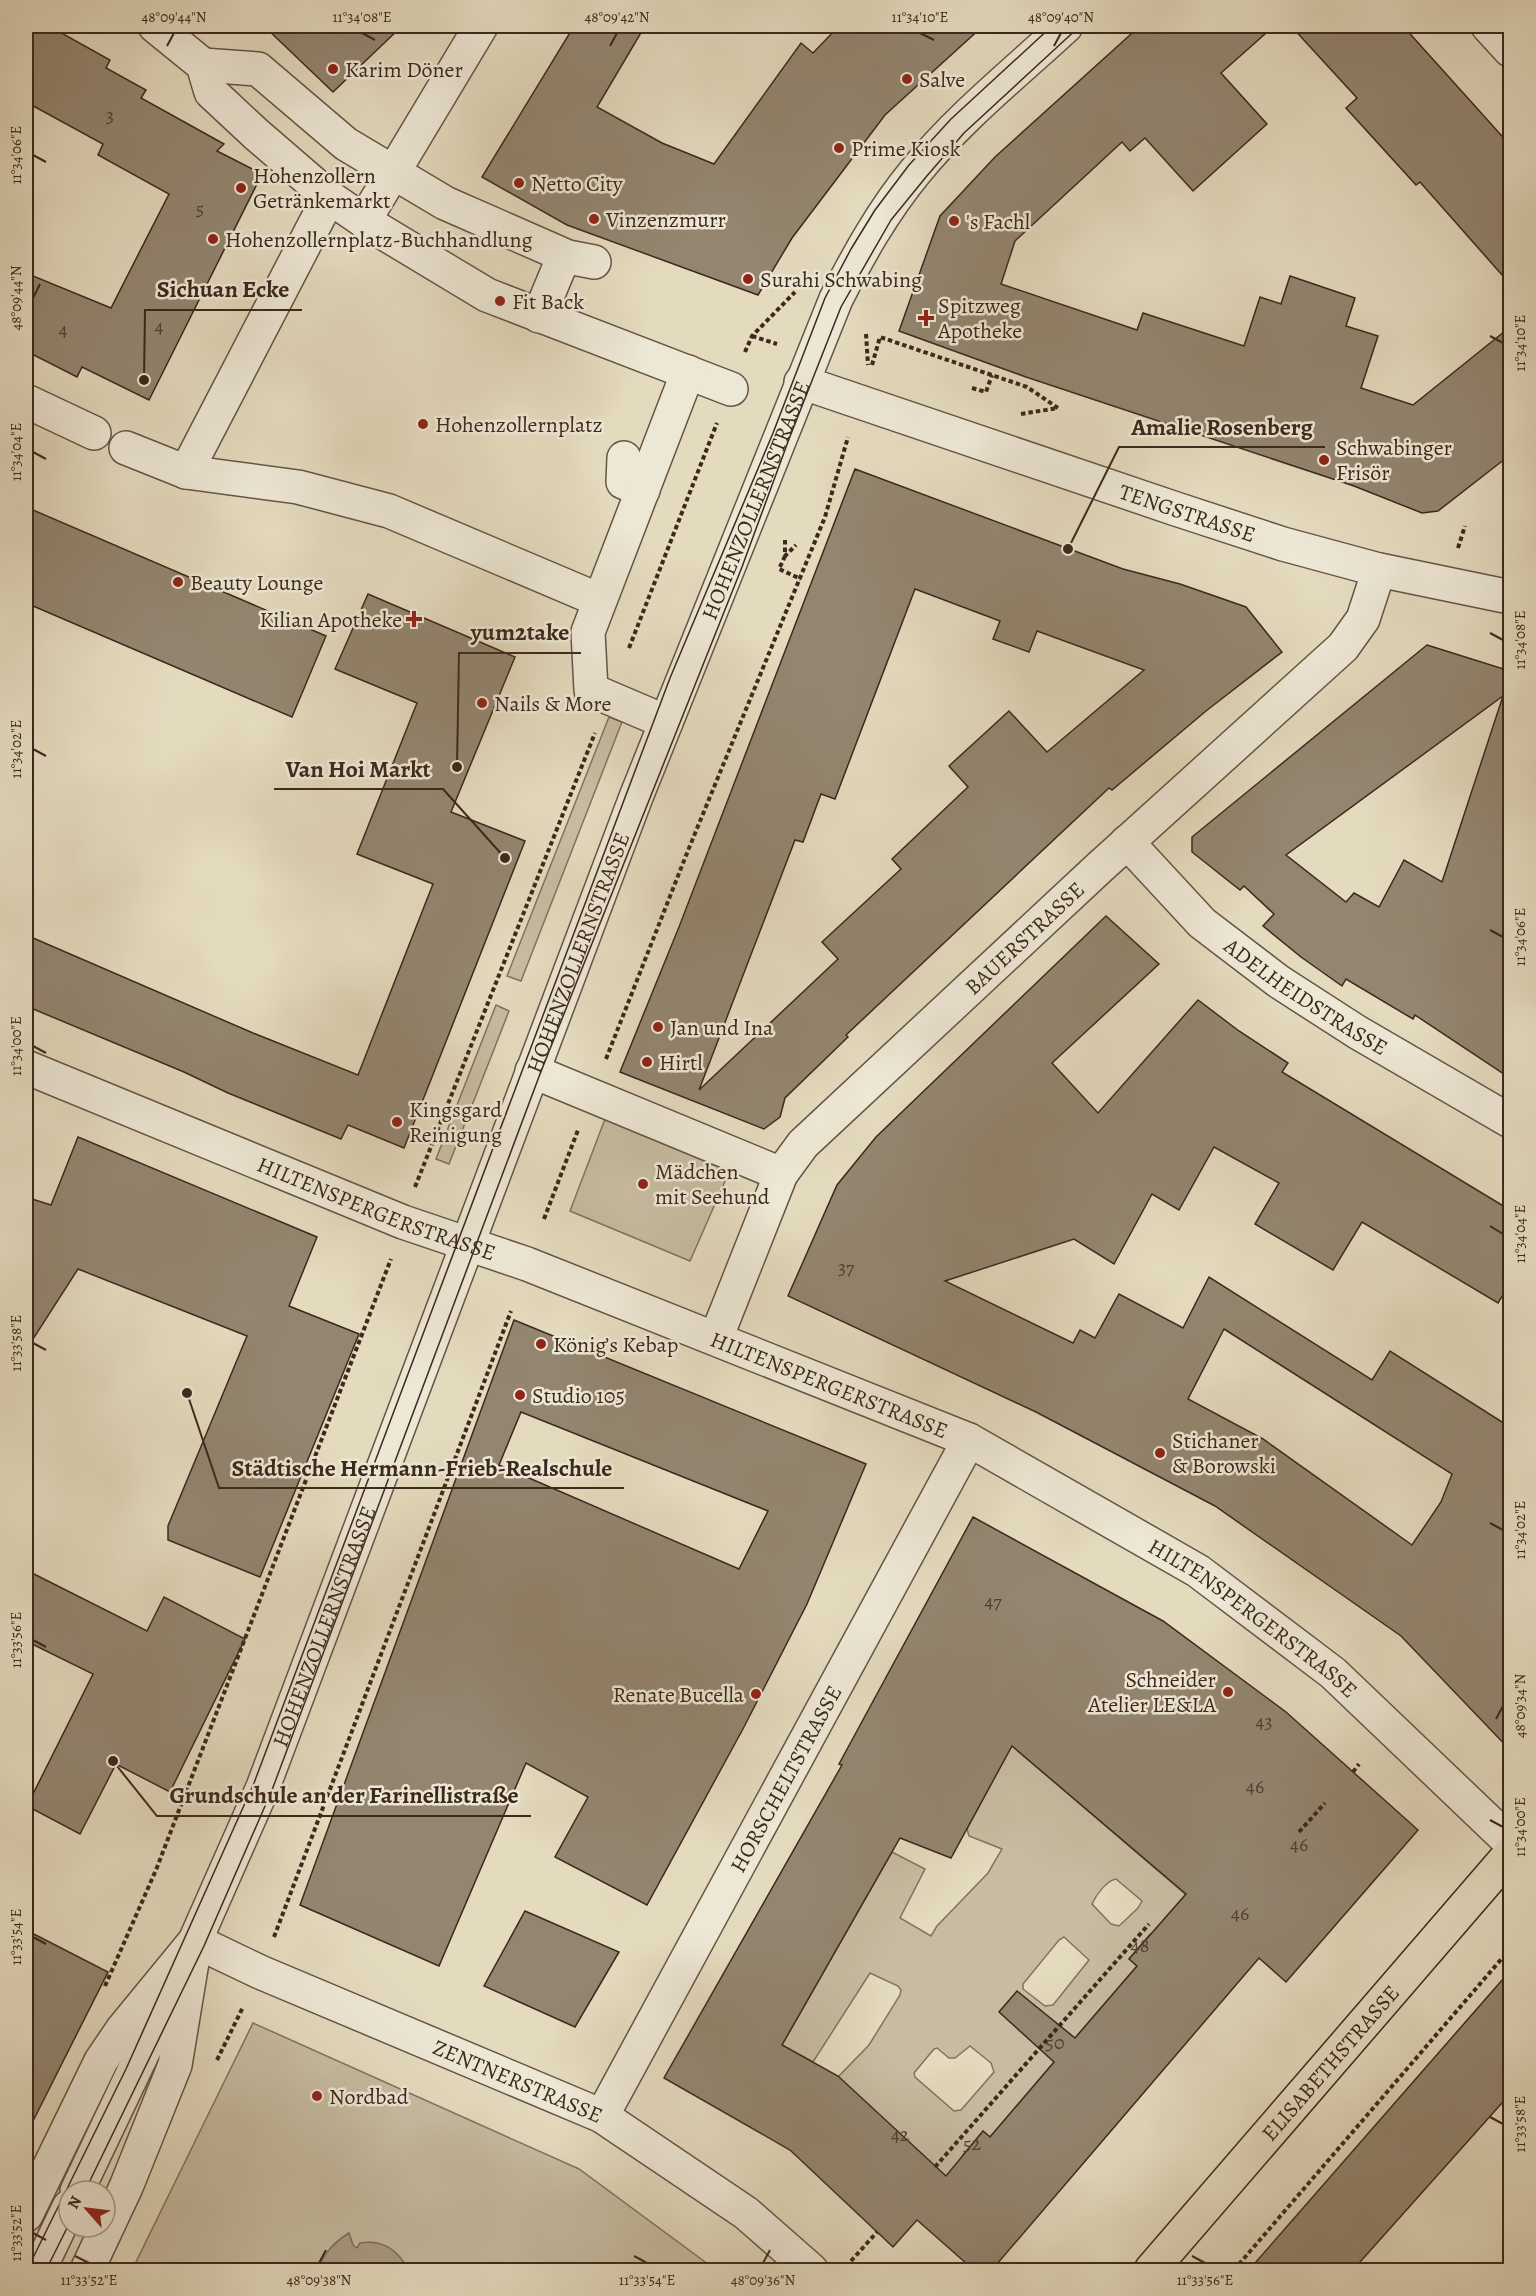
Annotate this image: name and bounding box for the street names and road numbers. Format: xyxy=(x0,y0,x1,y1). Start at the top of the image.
street label: HOHENZOLLERNSTRASSE xyxy=(695,377,818,624)
street label: TENGSTRASSE xyxy=(1115,477,1259,550)
street label: HOHENZOLLERNSTRASSE xyxy=(519,828,637,1077)
street label: BAUERSTRASSE xyxy=(958,875,1091,1002)
street label: ADELHEIDSTRASSE xyxy=(1217,931,1393,1063)
street label: HILTENSPERGERSTRASSE xyxy=(252,1150,499,1268)
street label: HILTENSPERGERSTRASSE xyxy=(706,1325,952,1446)
street label: HOHENZOLLERNSTRASSE xyxy=(266,1502,384,1751)
street label: HILTENSPERGERSTRASSE xyxy=(1143,1532,1364,1705)
street label: HORSCHELTSTRASSE xyxy=(723,1680,849,1878)
street label: ELISABETHSTRASSE xyxy=(1255,1979,1407,2148)
street label: ZENTNERSTRASSE xyxy=(428,2033,607,2131)

